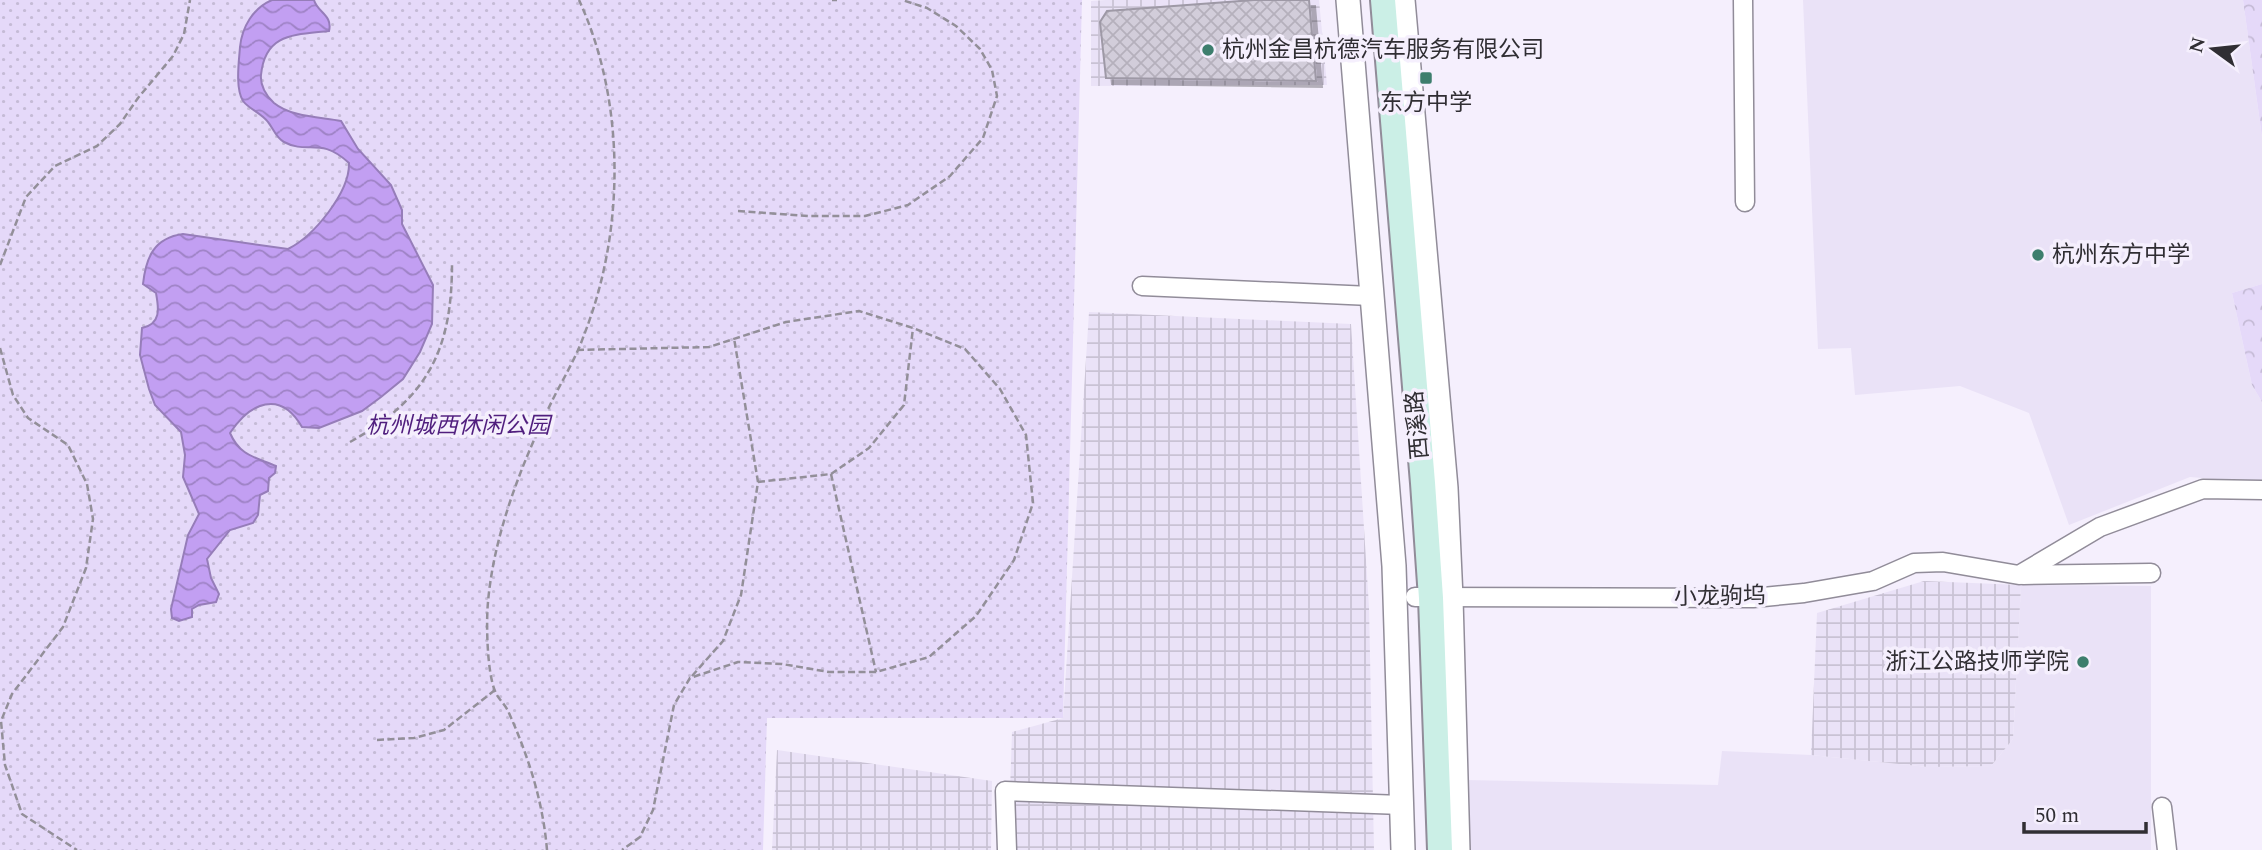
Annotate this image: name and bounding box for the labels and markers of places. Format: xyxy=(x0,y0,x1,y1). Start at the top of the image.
place label: 杭州金昌杭德汽车服务有限公司 xyxy=(1222,33,1544,68)
marker: 杭州金昌杭德汽车服务有限公司 xyxy=(1200,42,1216,58)
marker: 东方中学 xyxy=(1418,70,1434,86)
place label: 东方中学 xyxy=(1380,86,1472,121)
place label: 杭州东方中学 xyxy=(2052,238,2190,273)
marker: 杭州东方中学 xyxy=(2030,247,2046,263)
place label: 浙江公路技师学院 xyxy=(1885,645,2069,680)
marker: 浙江公路技师学院 xyxy=(2075,654,2091,670)

